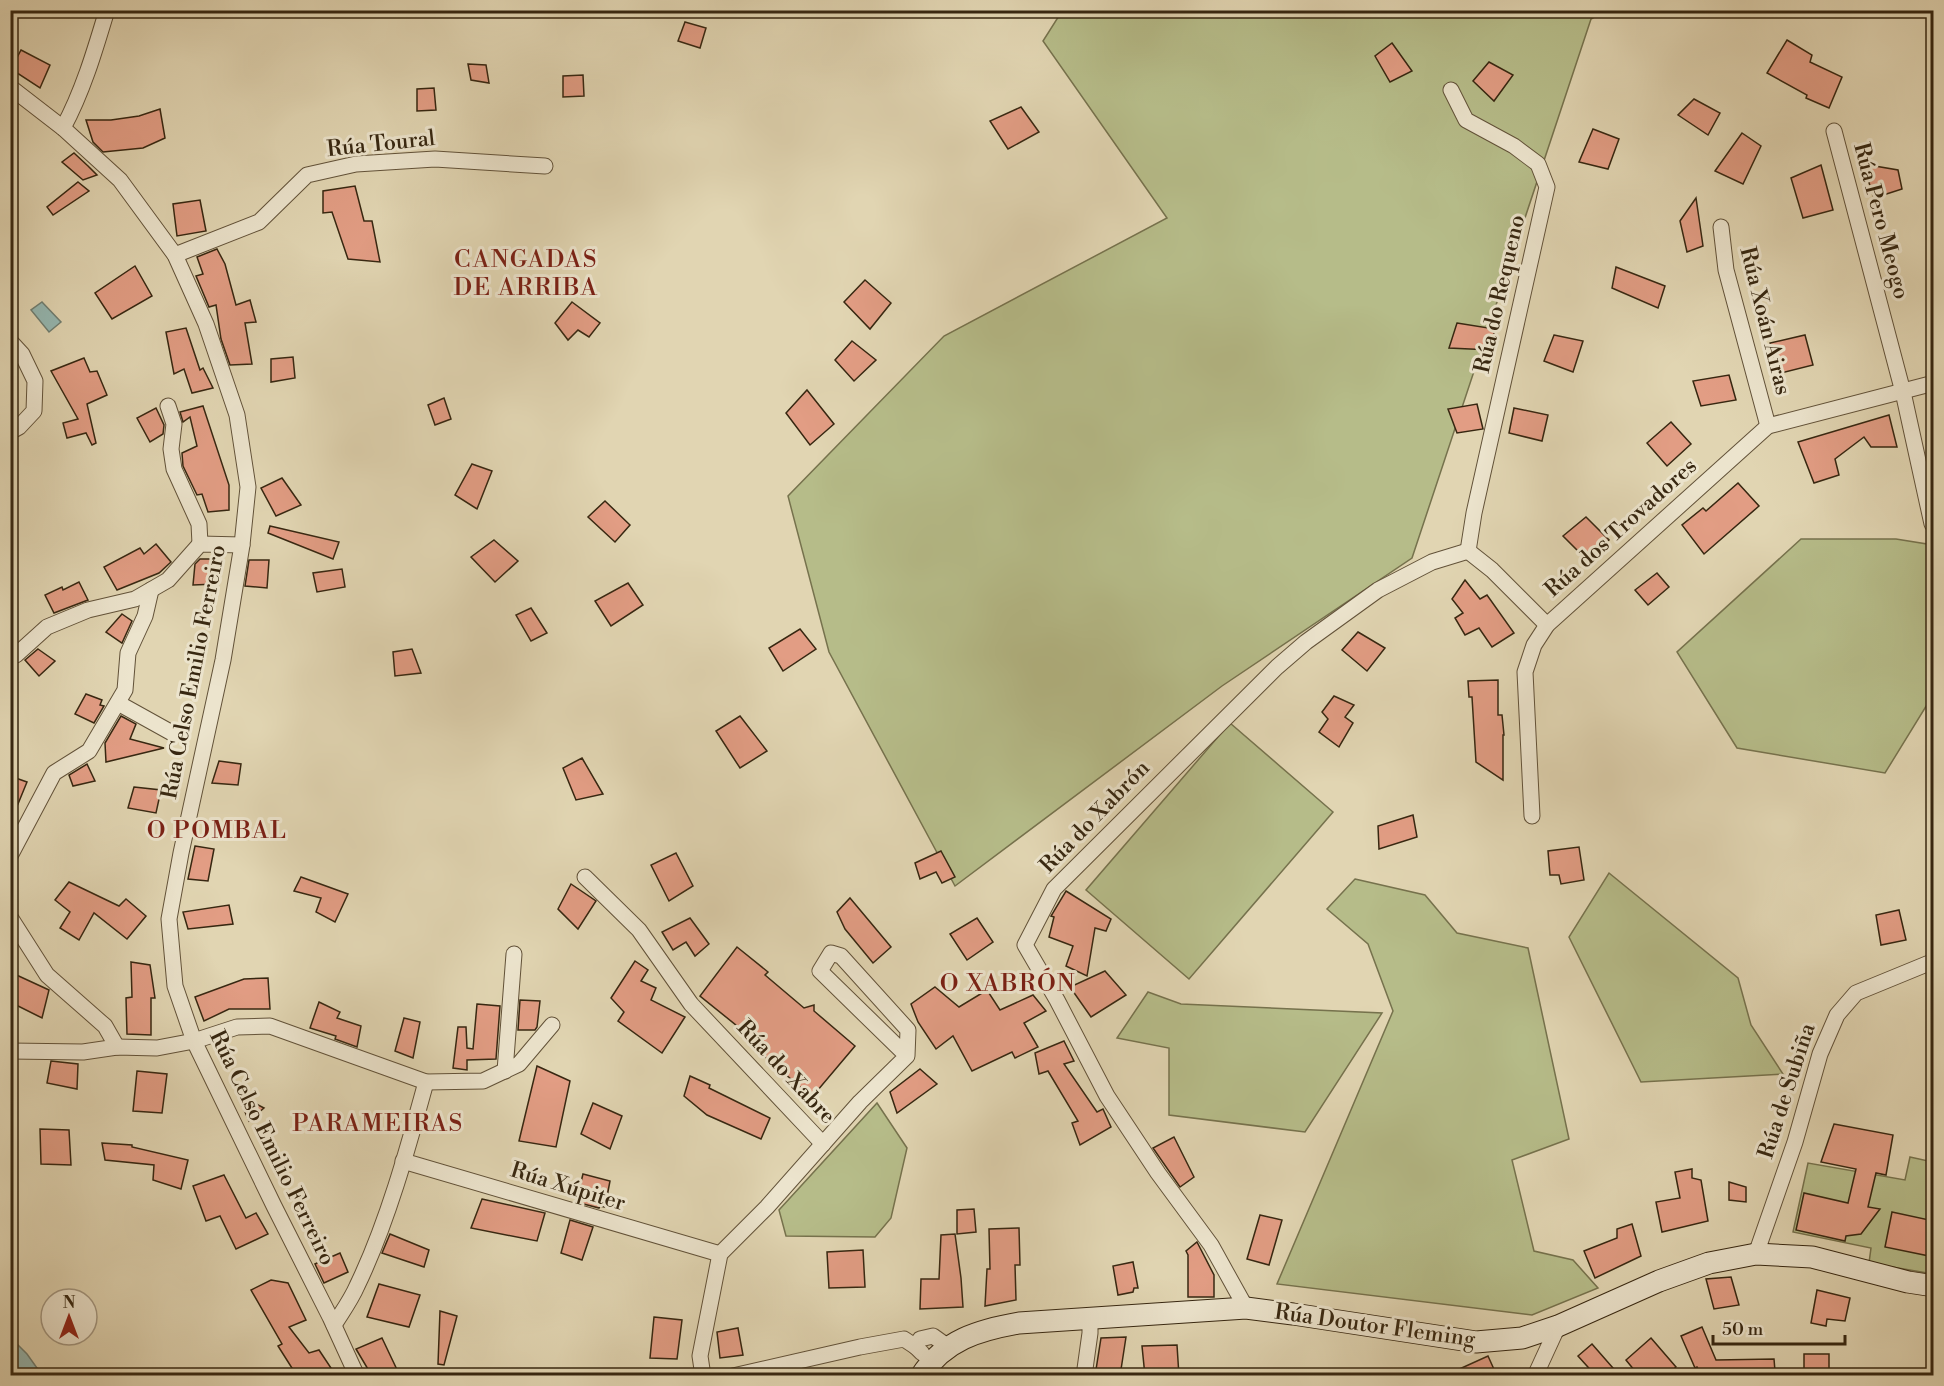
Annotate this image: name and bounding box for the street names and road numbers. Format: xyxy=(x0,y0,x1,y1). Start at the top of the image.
street label: Rúa Toural xyxy=(325,125,437,163)
street label: Rúa Pero Meogo xyxy=(1847,140,1915,302)
street label: Rúa do Requeno xyxy=(1469,212,1531,376)
street label: Rúa Xoán Airas xyxy=(1734,244,1796,398)
street label: Rúa dos Trovadores xyxy=(1539,453,1703,603)
street label: Rúa Celso Emilio Ferreiro xyxy=(156,543,232,801)
street label: Rúa do Xabrón xyxy=(1034,755,1156,879)
street label: Rúa do Xabre xyxy=(731,1014,841,1130)
street label: Rúa de Subiña xyxy=(1752,1019,1822,1162)
street label: Rúa Celso Emilio Ferreiro xyxy=(203,1026,341,1270)
street label: Rúa Xúpiter xyxy=(507,1157,629,1217)
street label: Rúa Doutor Fleming xyxy=(1273,1299,1478,1354)

